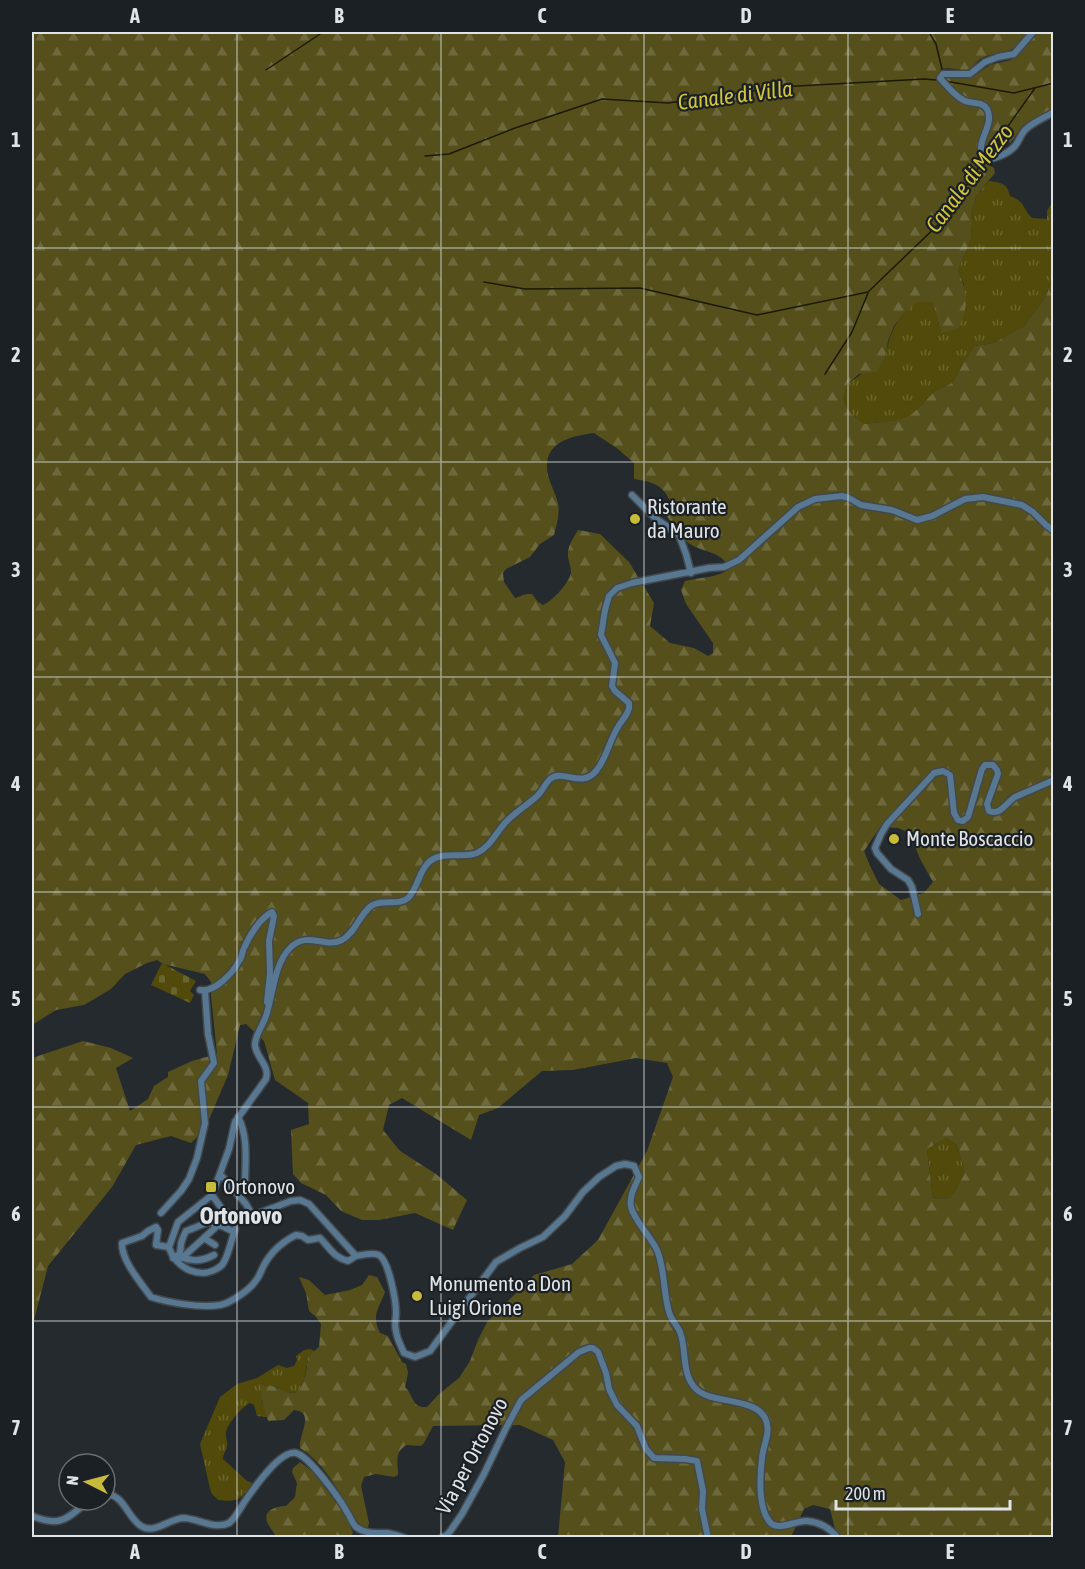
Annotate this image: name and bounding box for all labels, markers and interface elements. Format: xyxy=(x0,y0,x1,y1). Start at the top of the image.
text: A xyxy=(129,4,140,27)
text: B xyxy=(334,4,344,27)
text: C xyxy=(538,4,547,27)
text: D xyxy=(740,4,752,27)
text: E xyxy=(946,4,955,27)
water label: Canale di Villa xyxy=(676,75,794,115)
water label: Canale di Mezzo xyxy=(920,119,1018,237)
text: 1 xyxy=(11,128,21,151)
text: 1 xyxy=(1063,128,1073,151)
text: 2 xyxy=(11,343,21,366)
text: 2 xyxy=(1063,343,1073,366)
place label: Ristorante da Mauro xyxy=(647,494,727,542)
marker: Ristorante da Mauro xyxy=(628,512,642,526)
text: 3 xyxy=(11,558,21,581)
text: 3 xyxy=(1063,558,1073,581)
text: 4 xyxy=(10,772,21,795)
text: 4 xyxy=(1062,772,1073,795)
place label: Monte Boscaccio xyxy=(906,826,1033,850)
marker: Monte Boscaccio xyxy=(887,832,901,846)
text: 5 xyxy=(11,987,21,1010)
text: 5 xyxy=(1063,987,1073,1010)
place label: Ortonovo xyxy=(223,1174,295,1198)
marker: Ortonovo xyxy=(204,1180,218,1194)
text: 6 xyxy=(11,1202,21,1225)
district label: Ortonovo xyxy=(200,1202,282,1229)
text: 6 xyxy=(1063,1202,1073,1225)
place label: Monumento a Don Luigi Orione xyxy=(429,1271,571,1319)
marker: Monumento a Don Luigi Orione xyxy=(410,1289,424,1303)
street label: Via per Ortonovo xyxy=(430,1393,512,1518)
text: 7 xyxy=(11,1416,21,1439)
text: 7 xyxy=(1063,1416,1073,1439)
north arrow xyxy=(57,1452,117,1512)
scale bar xyxy=(836,1473,1010,1511)
text: N xyxy=(63,1475,82,1486)
text: 200 m xyxy=(845,1483,886,1504)
text: A xyxy=(129,1540,140,1563)
text: B xyxy=(334,1540,344,1563)
text: C xyxy=(538,1540,547,1563)
text: D xyxy=(740,1540,752,1563)
text: E xyxy=(946,1540,955,1563)

